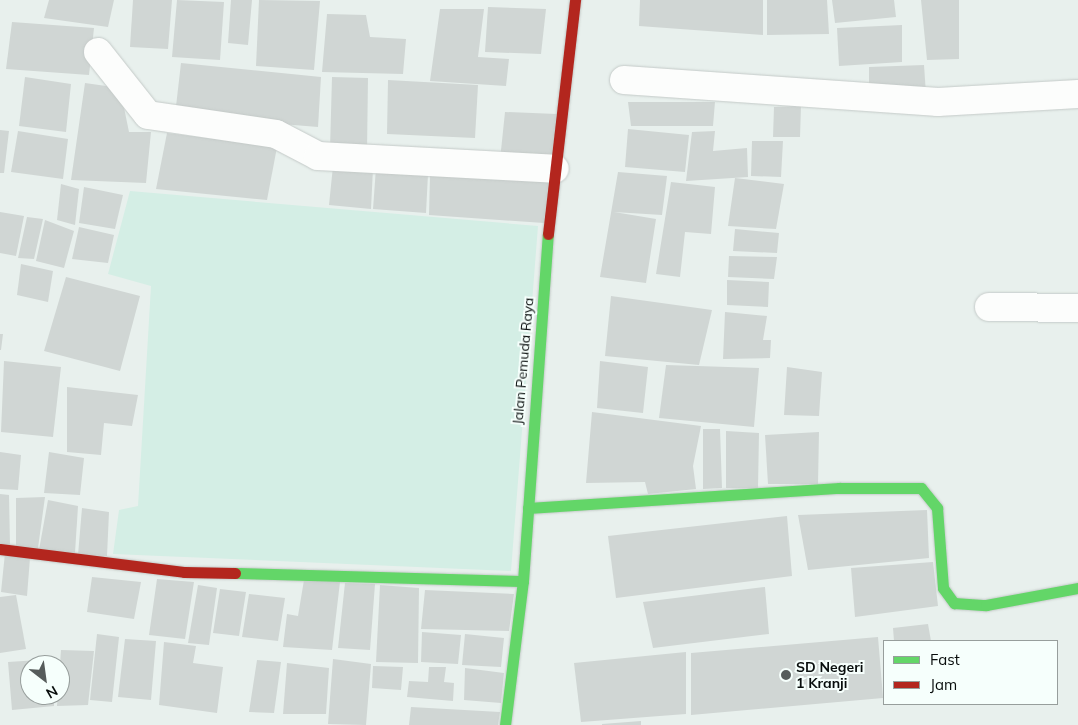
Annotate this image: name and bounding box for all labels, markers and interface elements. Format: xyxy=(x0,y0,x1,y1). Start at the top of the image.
street label: Jalan Pemuda Raya xyxy=(509,297,537,425)
legend xyxy=(883,640,1058,705)
text: Fast xyxy=(930,650,960,669)
north arrow xyxy=(20,655,70,705)
place label: SD Negeri 1 Kranji xyxy=(796,659,863,692)
marker: SD Negeri 1 Kranji xyxy=(780,669,792,681)
text: Jam xyxy=(930,675,957,694)
text: N xyxy=(43,682,61,703)

